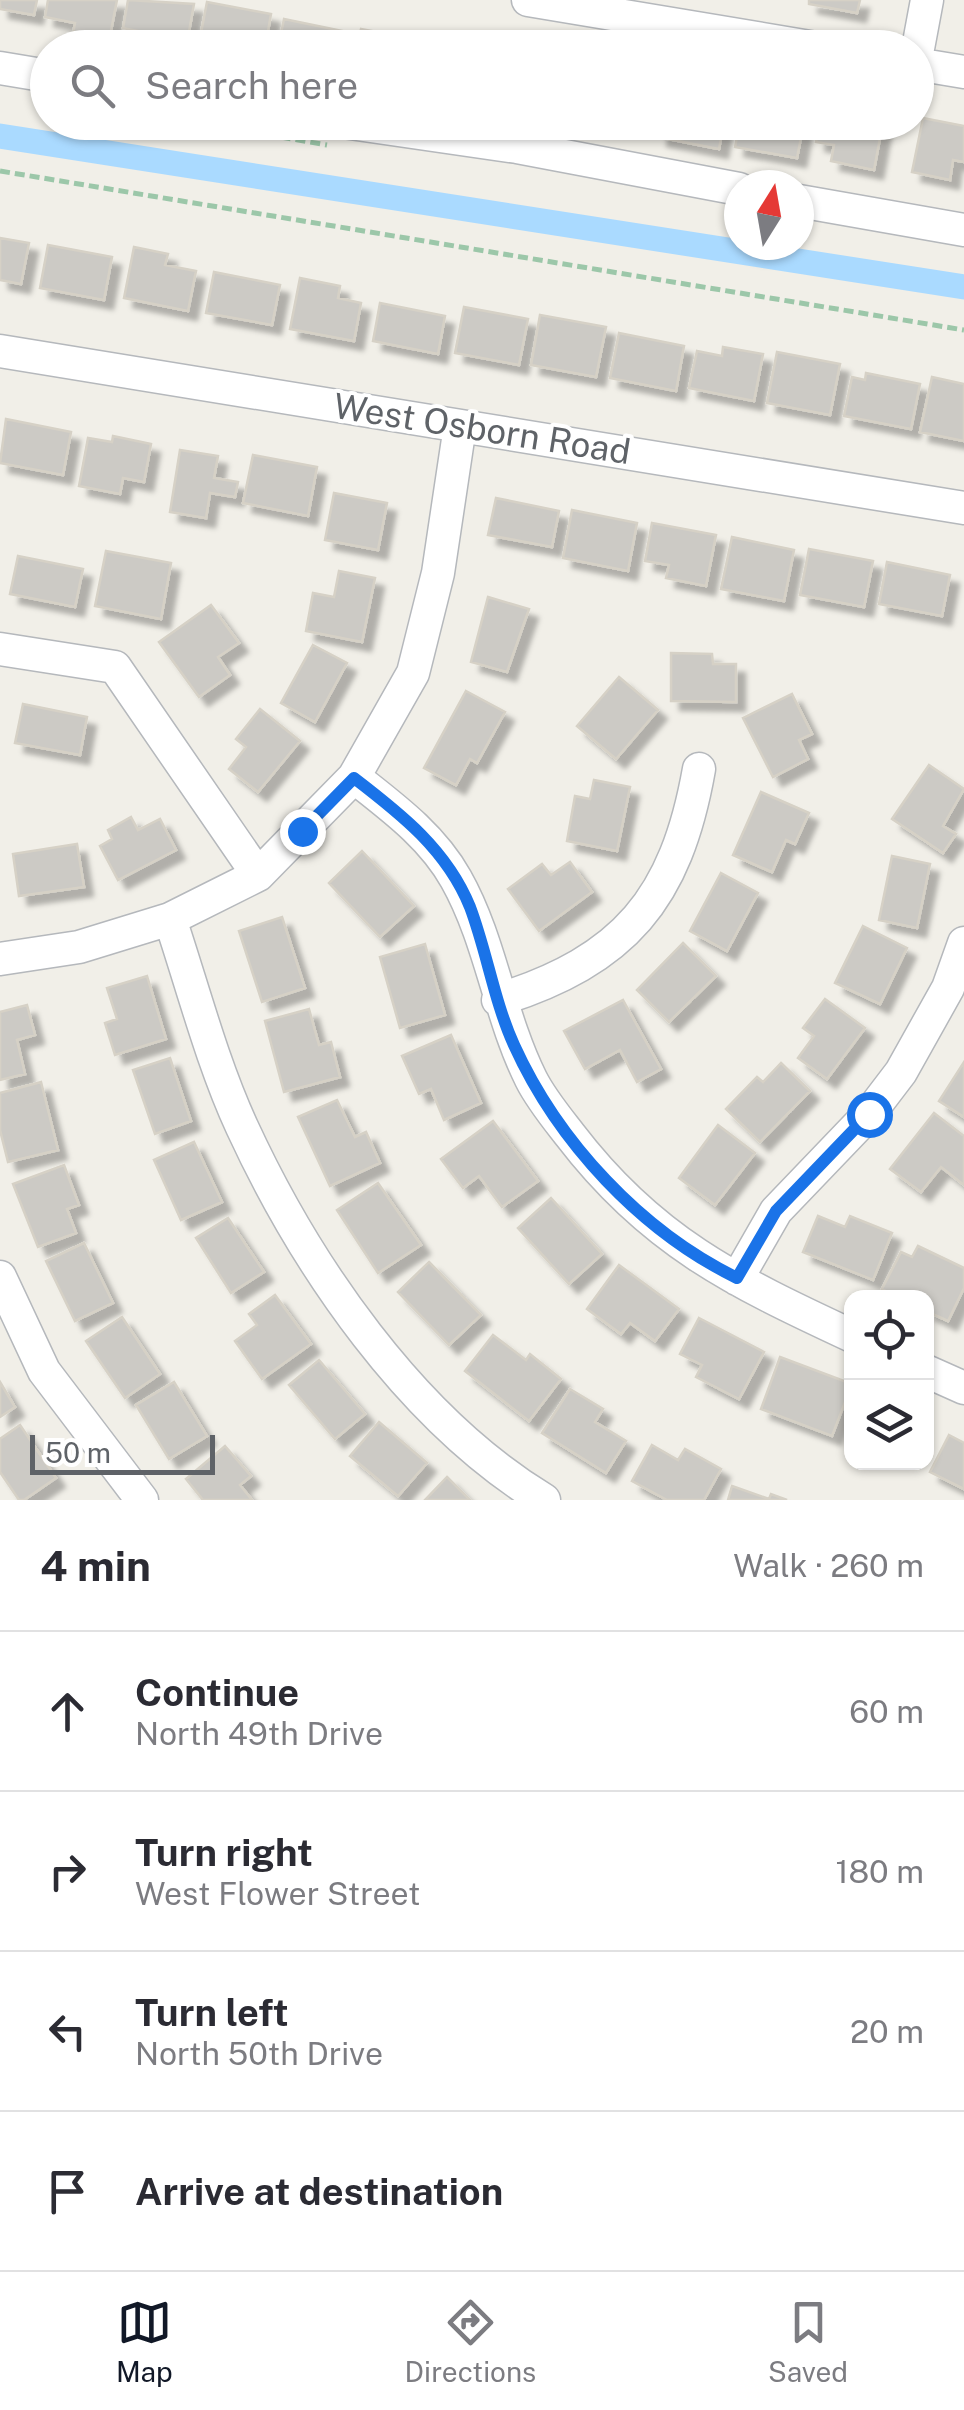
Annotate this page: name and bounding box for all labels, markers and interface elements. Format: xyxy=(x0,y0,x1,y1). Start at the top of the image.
search box xyxy=(30,30,934,140)
icon: search xyxy=(65,58,120,113)
text: Search here xyxy=(145,63,358,108)
north arrow xyxy=(724,170,814,260)
street label: West Osborn Road xyxy=(331,385,633,472)
route end xyxy=(280,809,326,855)
route start xyxy=(847,1092,893,1138)
map controls xyxy=(844,1290,934,1470)
button: locate xyxy=(844,1290,934,1380)
button: layers xyxy=(844,1380,934,1470)
scale bar xyxy=(30,1430,215,1474)
text: 50 m xyxy=(45,1436,111,1469)
text: 4 min xyxy=(40,1541,151,1590)
text: Walk · 260 m xyxy=(733,1547,924,1584)
text: Continue xyxy=(135,1670,299,1715)
icon: ahead xyxy=(40,1684,95,1739)
text: 60 m xyxy=(849,1693,924,1730)
text: North 49th Drive xyxy=(135,1715,383,1752)
text: Turn right xyxy=(135,1830,313,1875)
icon: right xyxy=(40,1844,95,1899)
text: 180 m xyxy=(835,1853,924,1890)
text: West Flower Street xyxy=(135,1875,420,1912)
text: Turn left xyxy=(135,1990,289,2035)
icon: left xyxy=(40,2004,95,2059)
text: 20 m xyxy=(850,2013,924,2050)
text: North 50th Drive xyxy=(135,2035,383,2072)
icon: arrive xyxy=(40,2164,95,2219)
text: Arrive at destination xyxy=(135,2169,503,2214)
tab: Map xyxy=(116,2295,173,2388)
tab: Directions xyxy=(405,2295,536,2388)
tab: Saved xyxy=(768,2295,848,2388)

